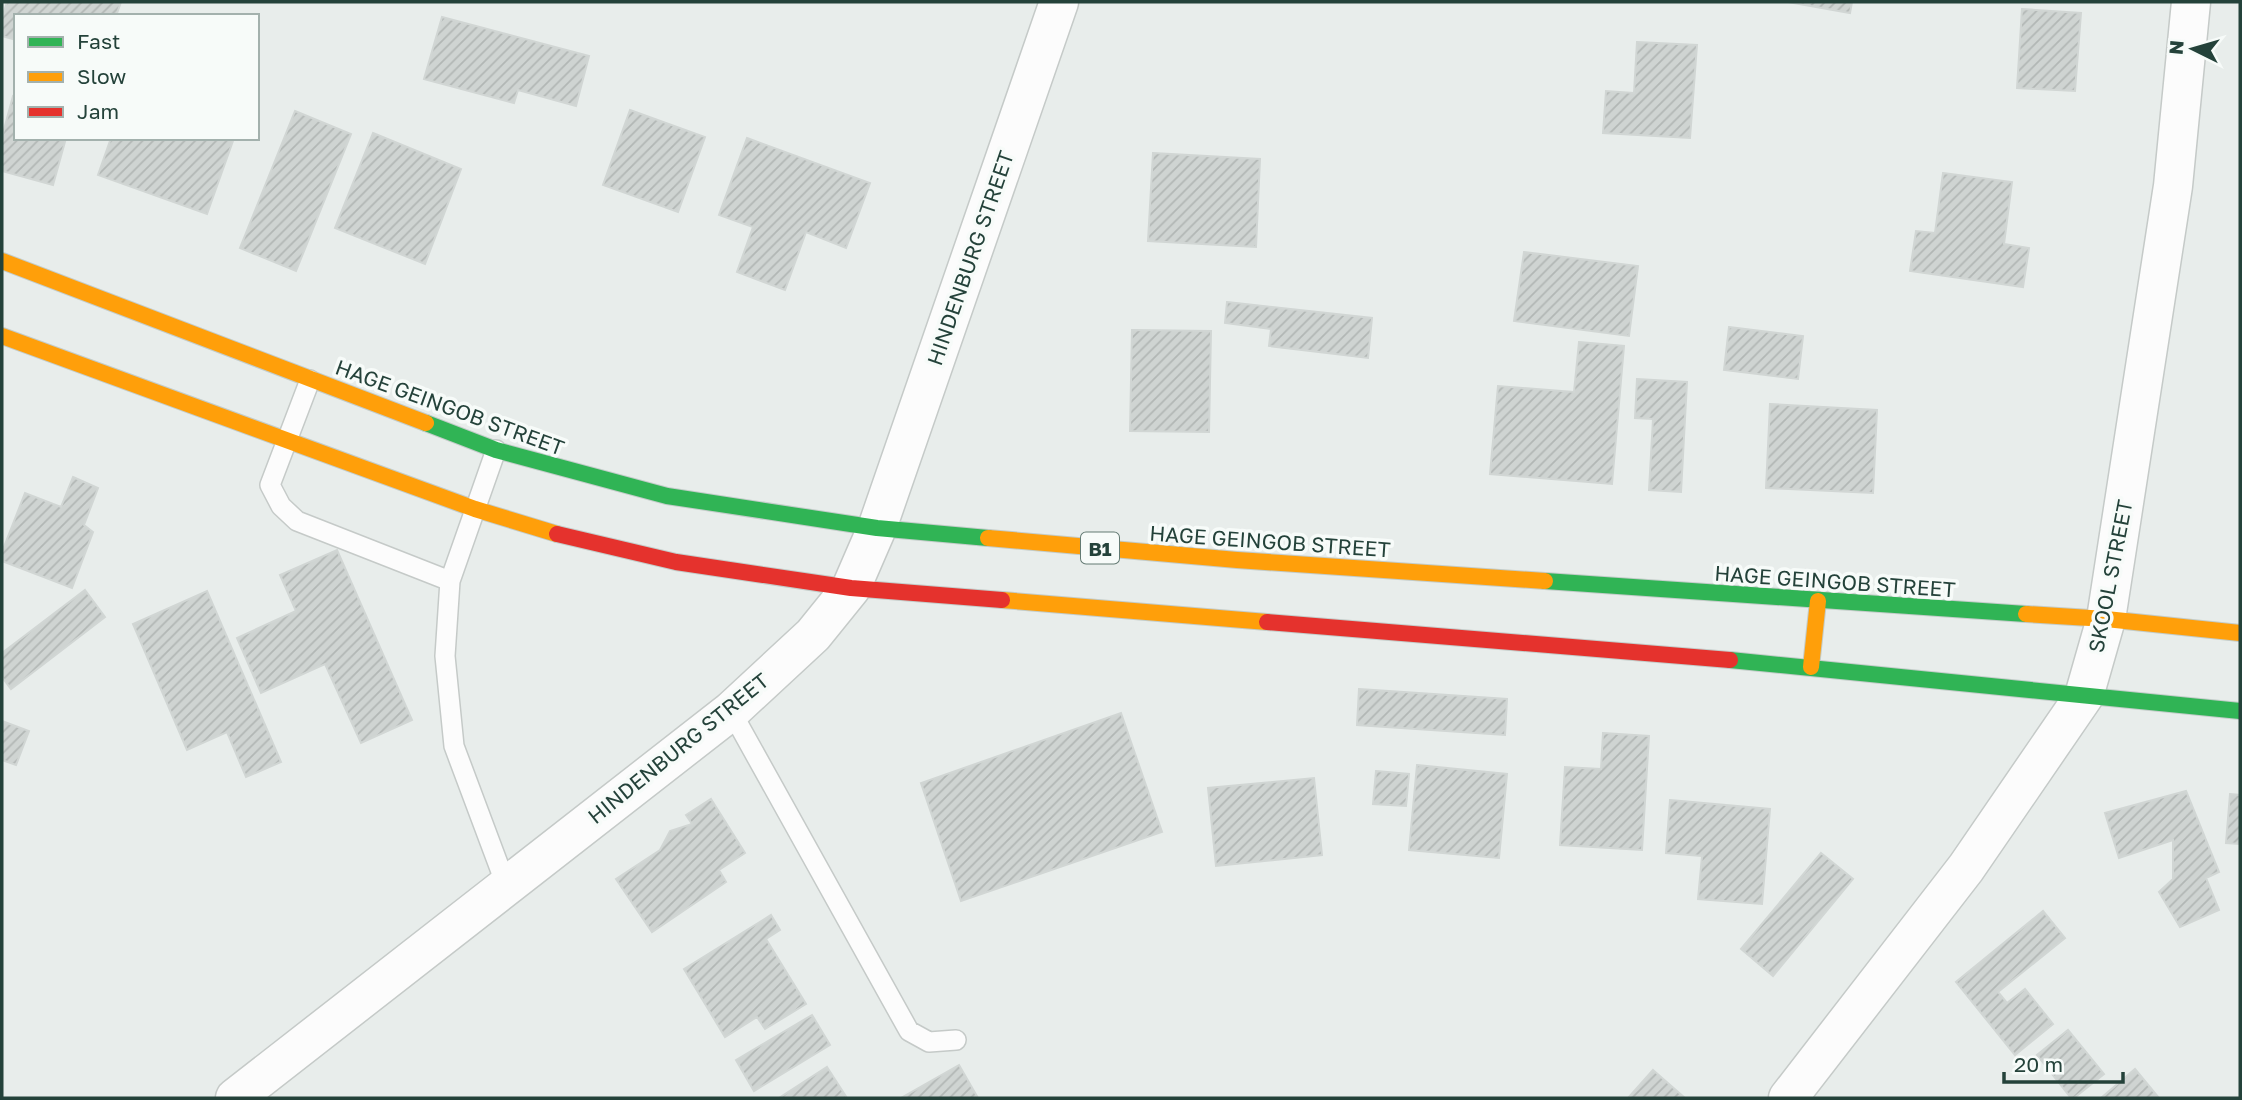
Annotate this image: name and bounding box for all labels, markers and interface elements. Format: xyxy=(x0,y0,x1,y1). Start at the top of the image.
legend xyxy=(14,14,259,140)
north arrow xyxy=(2158,14,2228,84)
text: Fast xyxy=(77,28,120,54)
text: N xyxy=(2163,39,2188,56)
text: Slow xyxy=(77,63,126,89)
text: Jam xyxy=(77,98,119,124)
street label: HINDENBURG STREET xyxy=(921,147,1019,369)
street label: HAGE GEINGOB STREET xyxy=(332,353,568,461)
street label: SKOOL STREET xyxy=(2082,497,2138,655)
street label: HAGE GEINGOB STREET xyxy=(1149,520,1391,562)
road number: B1 xyxy=(1081,533,1119,564)
street label: HAGE GEINGOB STREET xyxy=(1714,560,1956,602)
street label: HINDENBURG STREET xyxy=(582,667,774,829)
scale bar xyxy=(2004,1040,2123,1084)
text: 20 m xyxy=(2014,1051,2063,1077)

